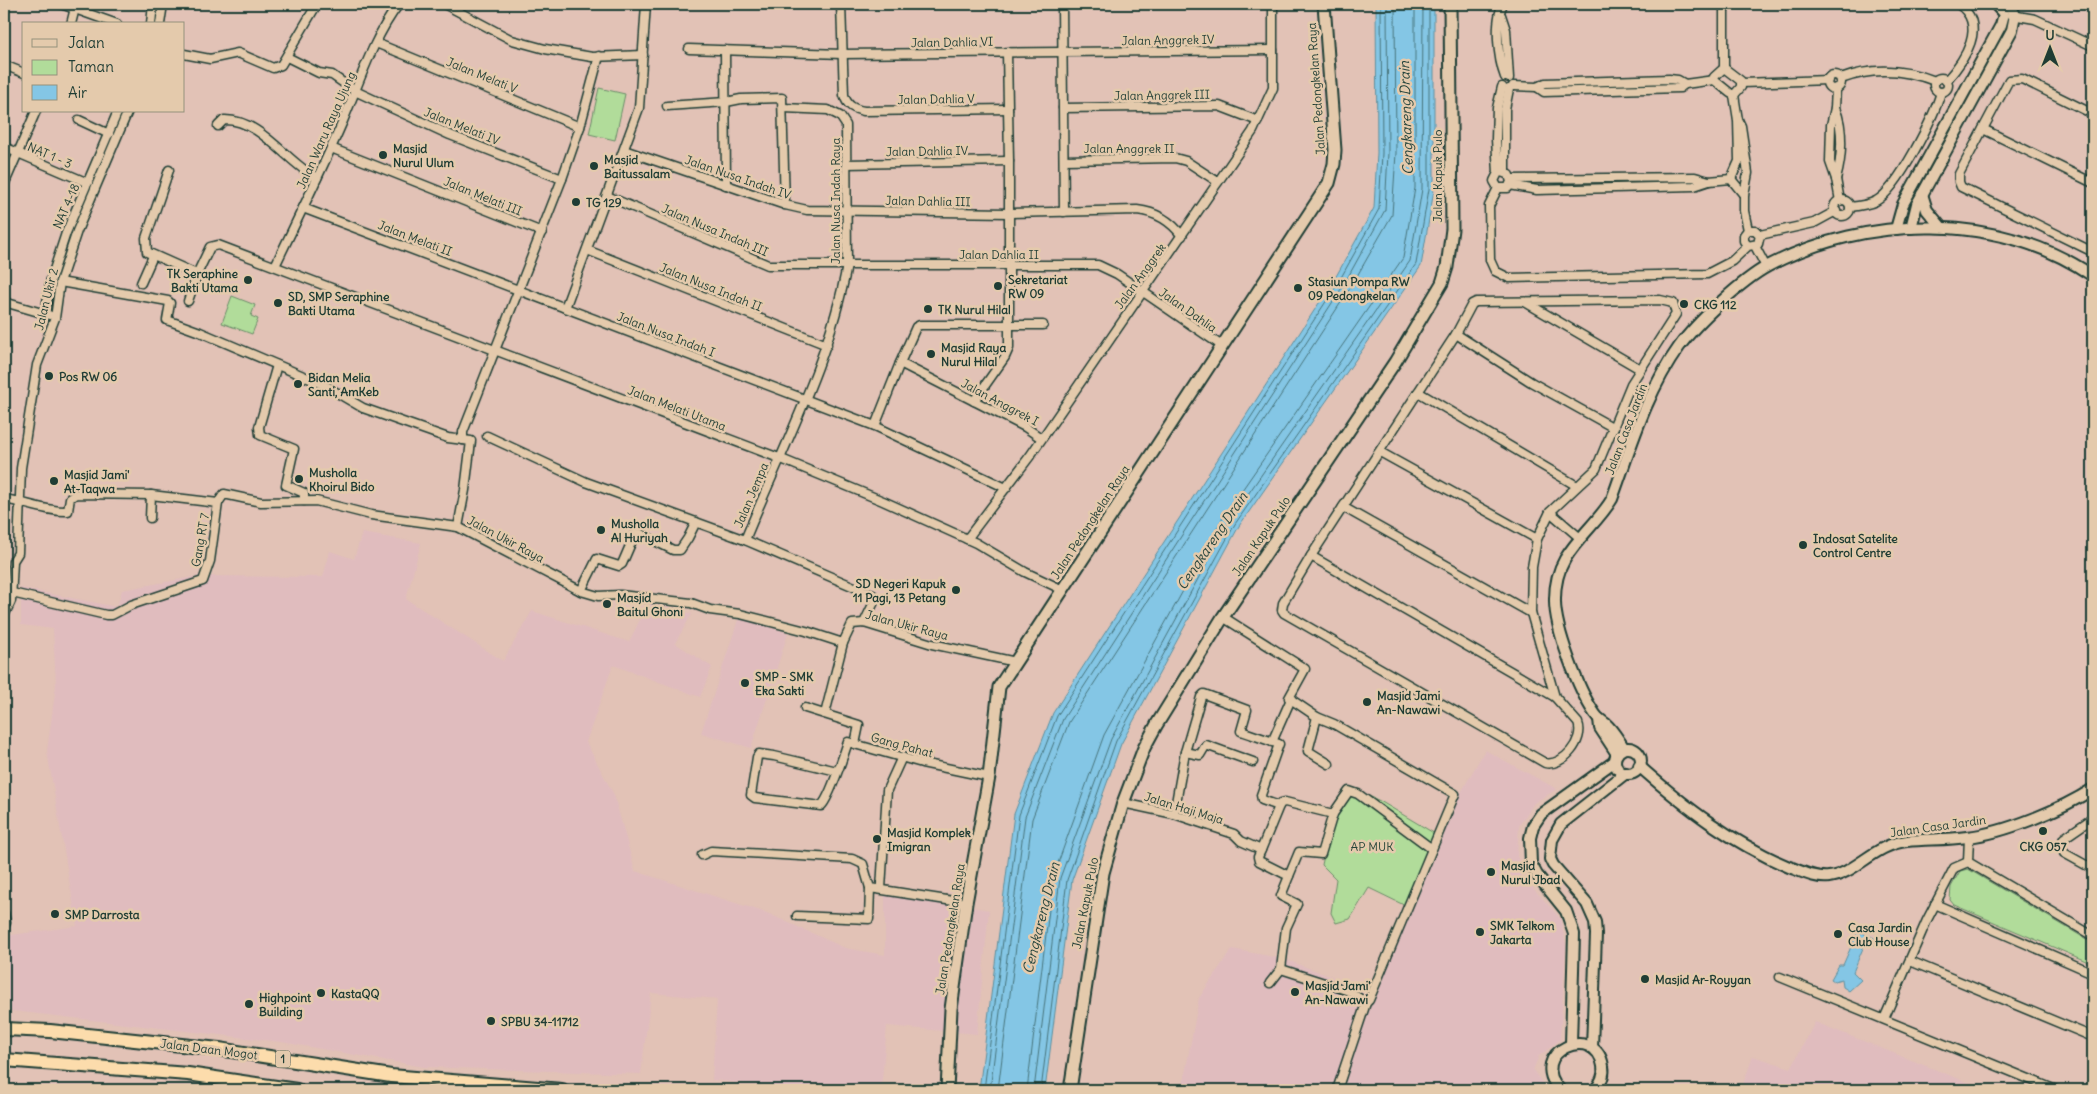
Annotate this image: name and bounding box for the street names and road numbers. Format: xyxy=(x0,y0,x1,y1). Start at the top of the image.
street label: Jalan Pedongkelan Raya xyxy=(1304,22,1328,156)
street label: Jalan Anggrek IV xyxy=(1121,32,1215,48)
street label: Jalan Dahlia VI xyxy=(911,34,993,50)
street label: Jalan Melati V xyxy=(444,54,520,96)
street label: Jalan Waru Raya Ujung xyxy=(293,69,359,191)
street label: Jalan Anggrek III xyxy=(1114,87,1210,103)
street label: Jalan Dahlia V xyxy=(897,91,975,107)
street label: Jalan Melati IV xyxy=(422,104,502,148)
street label: Jalan Kapuk Pulo xyxy=(1430,129,1445,222)
street label: Jalan Nusa Indah Raya xyxy=(828,138,843,264)
street label: NAT 1 - 3 xyxy=(25,139,75,171)
street label: Jalan Anggrek II xyxy=(1084,141,1174,156)
street label: Jalan Dahlia IV xyxy=(886,143,969,159)
street label: Jalan Nusa Indah IV xyxy=(683,152,793,202)
street label: Jalan Melati III xyxy=(442,173,524,219)
street label: NAT 4-18 xyxy=(49,181,83,231)
street label: Jalan Dahlia III xyxy=(885,193,971,209)
street label: Jalan Nusa Indah III xyxy=(660,201,770,259)
street label: Jalan Melati II xyxy=(376,217,454,259)
street label: Jalan Anggrek xyxy=(1111,240,1169,312)
street label: Jalan Dahlia II xyxy=(959,247,1039,262)
street label: Jalan Nusa Indah II xyxy=(658,260,764,314)
street label: Jalan Ukir 2 xyxy=(31,266,61,332)
street label: Jalan Dahlia xyxy=(1156,285,1220,335)
street label: Jalan Nusa Indah I xyxy=(615,308,717,360)
street label: Jalan Anggrek I xyxy=(959,375,1041,429)
street label: Jalan Casa Jardin xyxy=(1602,381,1650,477)
street label: Jalan Melati Utama xyxy=(626,382,728,434)
street label: Jalan Jempa xyxy=(731,460,771,530)
street label: Jalan Pedongkelan Raya xyxy=(1048,462,1133,582)
street label: Jalan Kapuk Pulo xyxy=(1229,493,1293,579)
street label: Gang RT 7 xyxy=(188,512,212,568)
street label: Jalan Ukir Raya xyxy=(465,512,547,566)
street label: Jalan Ukir Raya xyxy=(864,607,950,643)
street label: Gang Pahat xyxy=(869,730,935,760)
street label: Jalan Haji Maja xyxy=(1143,789,1226,827)
street label: Jalan Casa Jardin xyxy=(1889,812,1987,840)
street label: Jalan Kapuk Pulo xyxy=(1069,856,1101,950)
street label: Jalan Pedongkelan Raya xyxy=(932,862,968,996)
street label: Jalan Daan Mogot xyxy=(159,1036,259,1062)
road number: 1 xyxy=(276,1050,290,1068)

